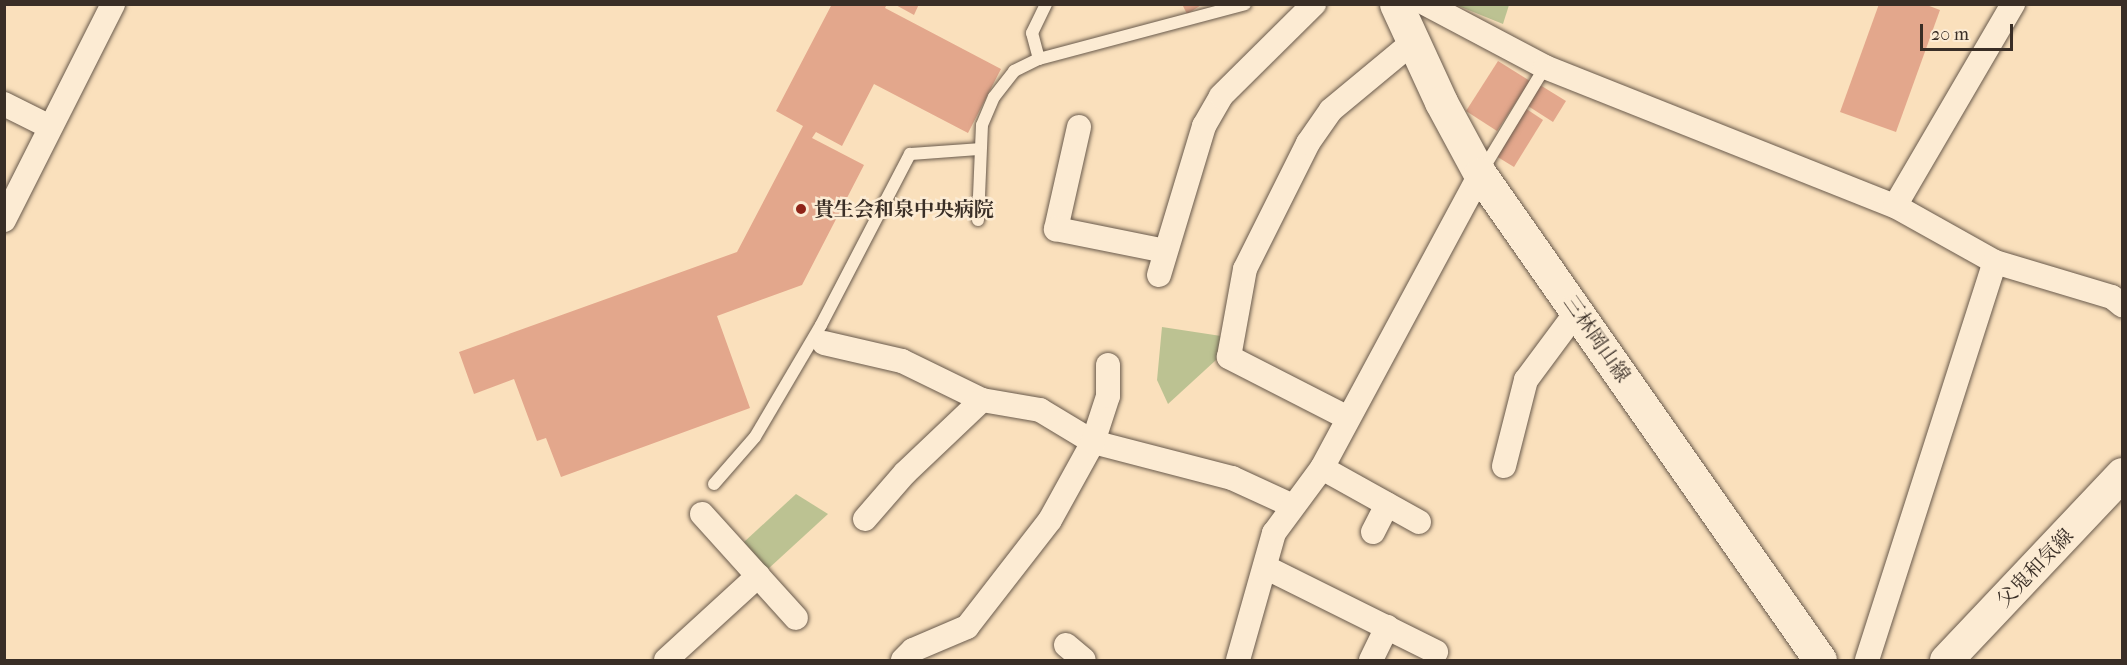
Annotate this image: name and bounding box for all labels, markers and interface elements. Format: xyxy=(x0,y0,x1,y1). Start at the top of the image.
scale bar xyxy=(1923,12,2016,50)
text: 20 m xyxy=(1931,24,1969,45)
place label: 貴生会和泉中央病院 xyxy=(814,197,994,221)
marker: 貴生会和泉中央病院 xyxy=(792,200,810,218)
street label: 三林岡山線 xyxy=(1558,291,1636,387)
street label: 父鬼和気線 xyxy=(1992,524,2078,612)

